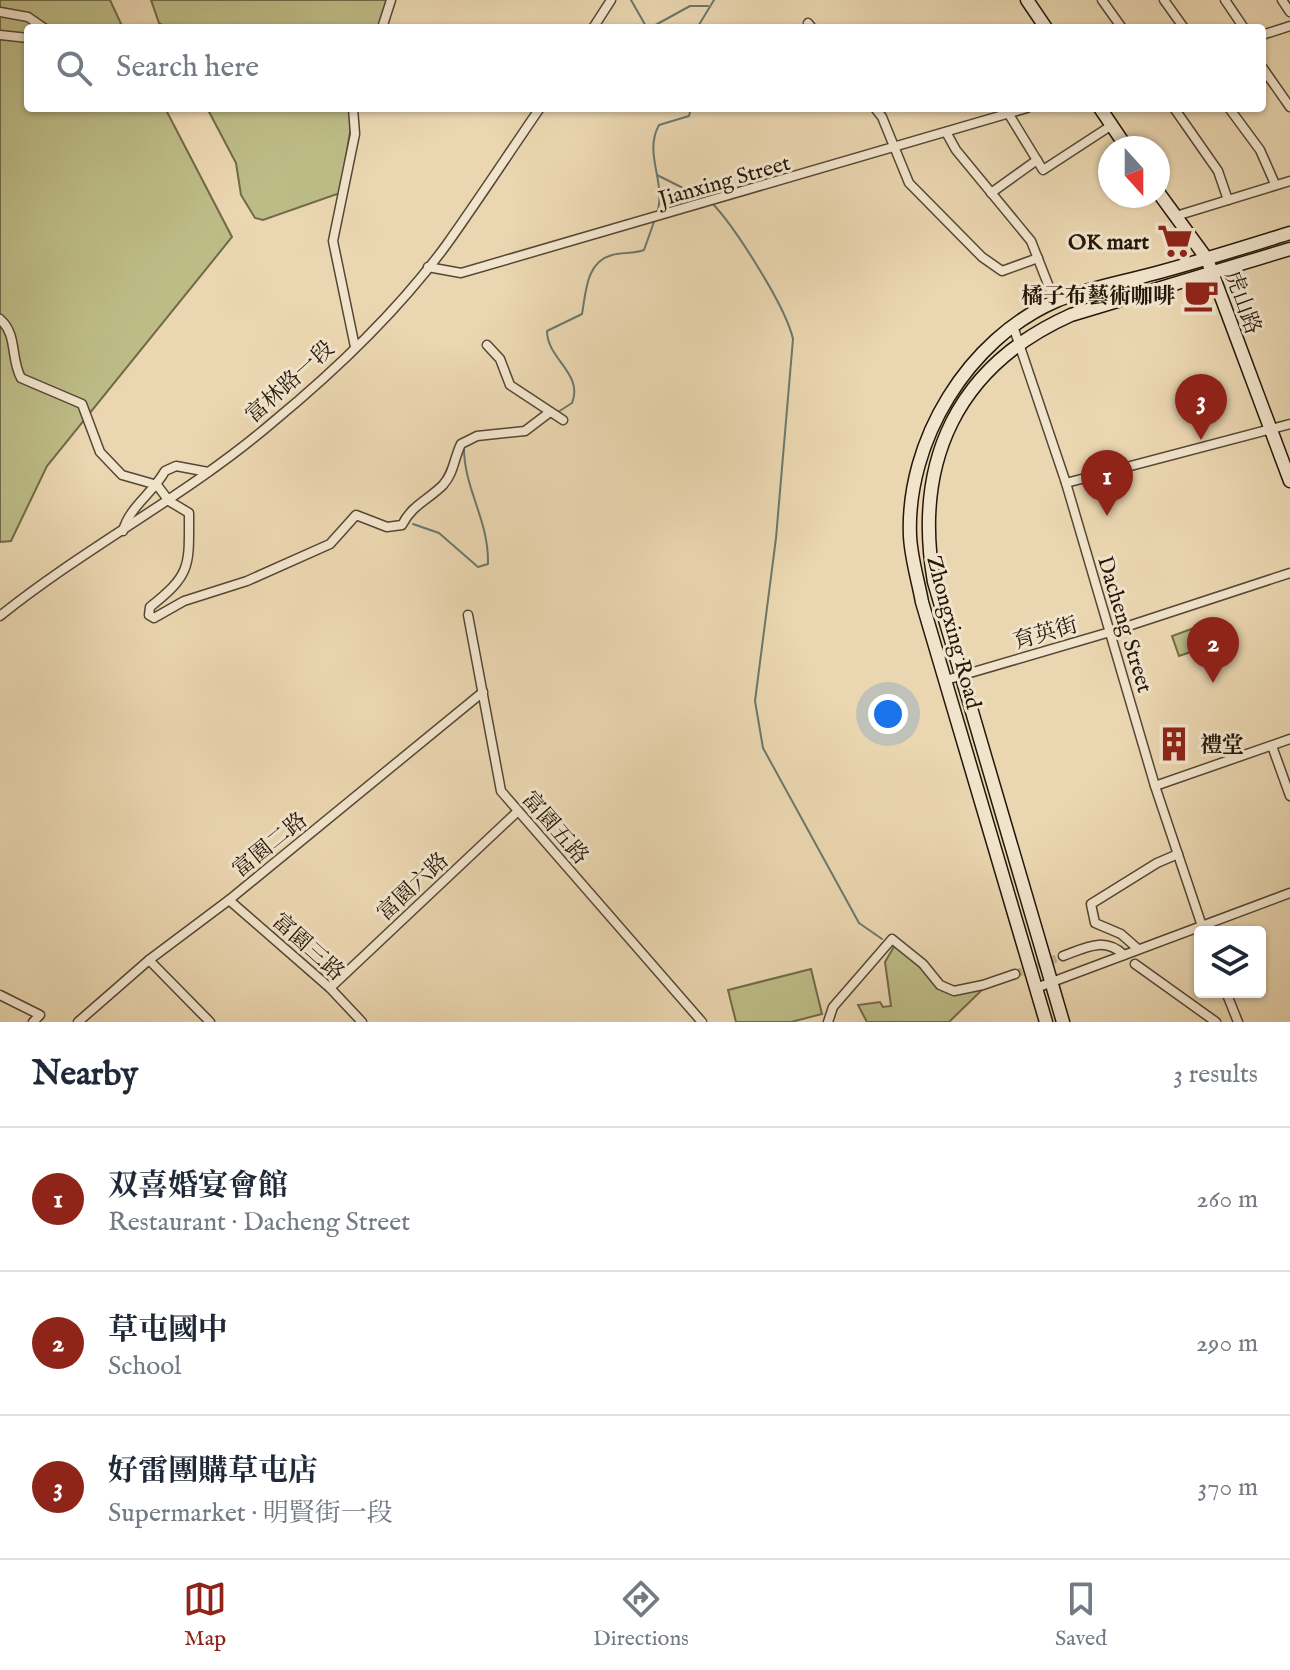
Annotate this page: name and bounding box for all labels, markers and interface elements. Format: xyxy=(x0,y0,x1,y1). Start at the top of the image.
search box xyxy=(24,24,1266,112)
icon: search xyxy=(52,46,96,90)
text: Search here xyxy=(116,49,259,87)
north arrow xyxy=(1098,136,1170,208)
street label: Jianxing Street xyxy=(653,150,794,215)
supermarket icon: OK mart xyxy=(1156,222,1194,260)
place label: OK mart xyxy=(1068,229,1149,257)
street label: 虎山路 xyxy=(1218,267,1267,338)
cafe icon: 橘子布藝術咖啡 xyxy=(1182,276,1220,314)
place label: 橘子布藝術咖啡 xyxy=(1021,283,1175,311)
street label: 富林路一段 xyxy=(240,335,341,430)
pin: 3 xyxy=(1175,374,1227,440)
pin: 1 xyxy=(1081,450,1133,516)
street label: Zhongxing Road xyxy=(919,553,987,712)
street label: Dacheng Street xyxy=(1090,553,1158,697)
street label: 育英街 xyxy=(1010,611,1081,656)
pin: 2 xyxy=(1187,617,1239,683)
your location xyxy=(868,694,908,734)
building icon: 禮堂 xyxy=(1155,725,1193,763)
place label: 禮堂 xyxy=(1200,732,1244,760)
street label: 富園五路 xyxy=(515,786,594,871)
street label: 富園二路 xyxy=(227,807,313,884)
street label: 富園六路 xyxy=(372,847,455,928)
street label: 富園三路 xyxy=(266,908,350,987)
map controls xyxy=(1194,926,1266,998)
button: layers xyxy=(1194,926,1266,998)
text: Nearby xyxy=(32,1053,138,1096)
text: 3 results xyxy=(1173,1058,1258,1091)
text: 双喜婚宴會館 xyxy=(108,1168,288,1206)
text: 1 xyxy=(53,1183,63,1216)
text: 260 m xyxy=(1196,1183,1258,1216)
text: Restaurant · Dacheng Street xyxy=(108,1206,410,1239)
text: 草屯國中 xyxy=(108,1312,228,1350)
text: 2 xyxy=(52,1327,64,1360)
text: 290 m xyxy=(1196,1327,1258,1360)
text: School xyxy=(108,1350,181,1383)
text: 好雷團購草屯店 xyxy=(108,1453,318,1491)
text: 3 xyxy=(53,1471,63,1504)
text: 370 m xyxy=(1198,1471,1258,1504)
text: Supermarket · 明賢街一段 xyxy=(108,1497,393,1530)
tab: Map xyxy=(183,1577,227,1653)
tab: Directions xyxy=(593,1577,689,1653)
tab: Saved xyxy=(1055,1577,1107,1653)

